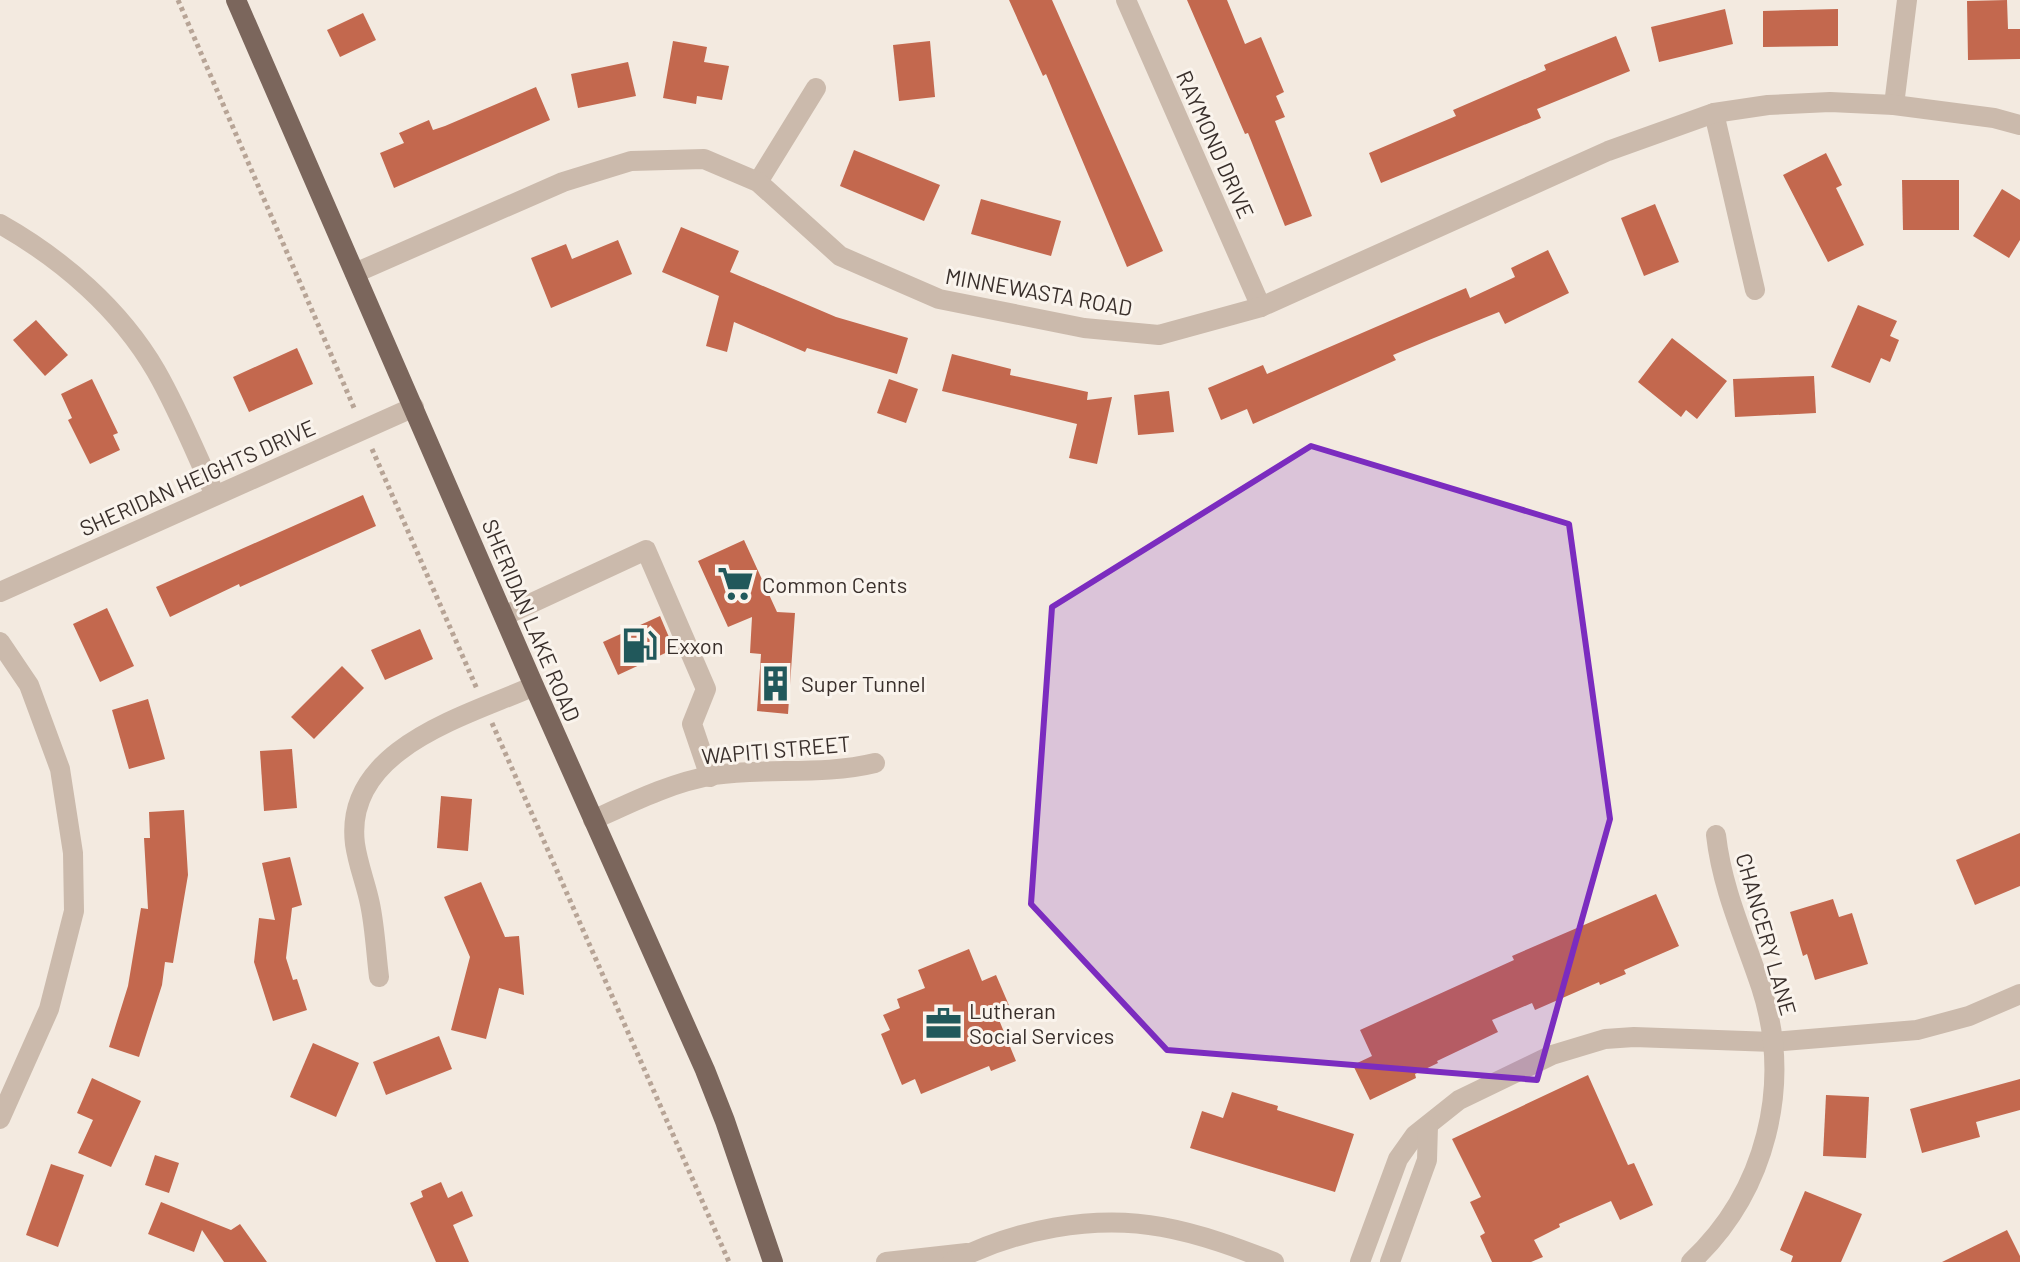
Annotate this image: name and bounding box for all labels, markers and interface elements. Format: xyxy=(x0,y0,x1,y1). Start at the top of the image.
street label: RAYMOND DRIVE xyxy=(1172,66,1260,222)
street label: MINNEWASTA ROAD xyxy=(943,262,1135,320)
street label: SHERIDAN HEIGHTS DRIVE xyxy=(75,413,319,541)
street label: SHERIDAN LAKE ROAD xyxy=(478,515,586,725)
supermarket icon: Common Cents xyxy=(717,565,755,603)
place label: Common Cents xyxy=(762,571,907,597)
fuel station icon: Exxon xyxy=(621,626,659,664)
place label: Exxon xyxy=(666,632,724,658)
building icon: Super Tunnel xyxy=(756,664,794,702)
place label: Super Tunnel xyxy=(801,670,925,696)
street label: WAPITI STREET xyxy=(700,730,852,768)
street label: CHANCERY LANE xyxy=(1731,850,1803,1018)
place label: Lutheran Social Services xyxy=(969,997,1114,1048)
office icon: Lutheran Social Services xyxy=(924,1004,962,1042)

